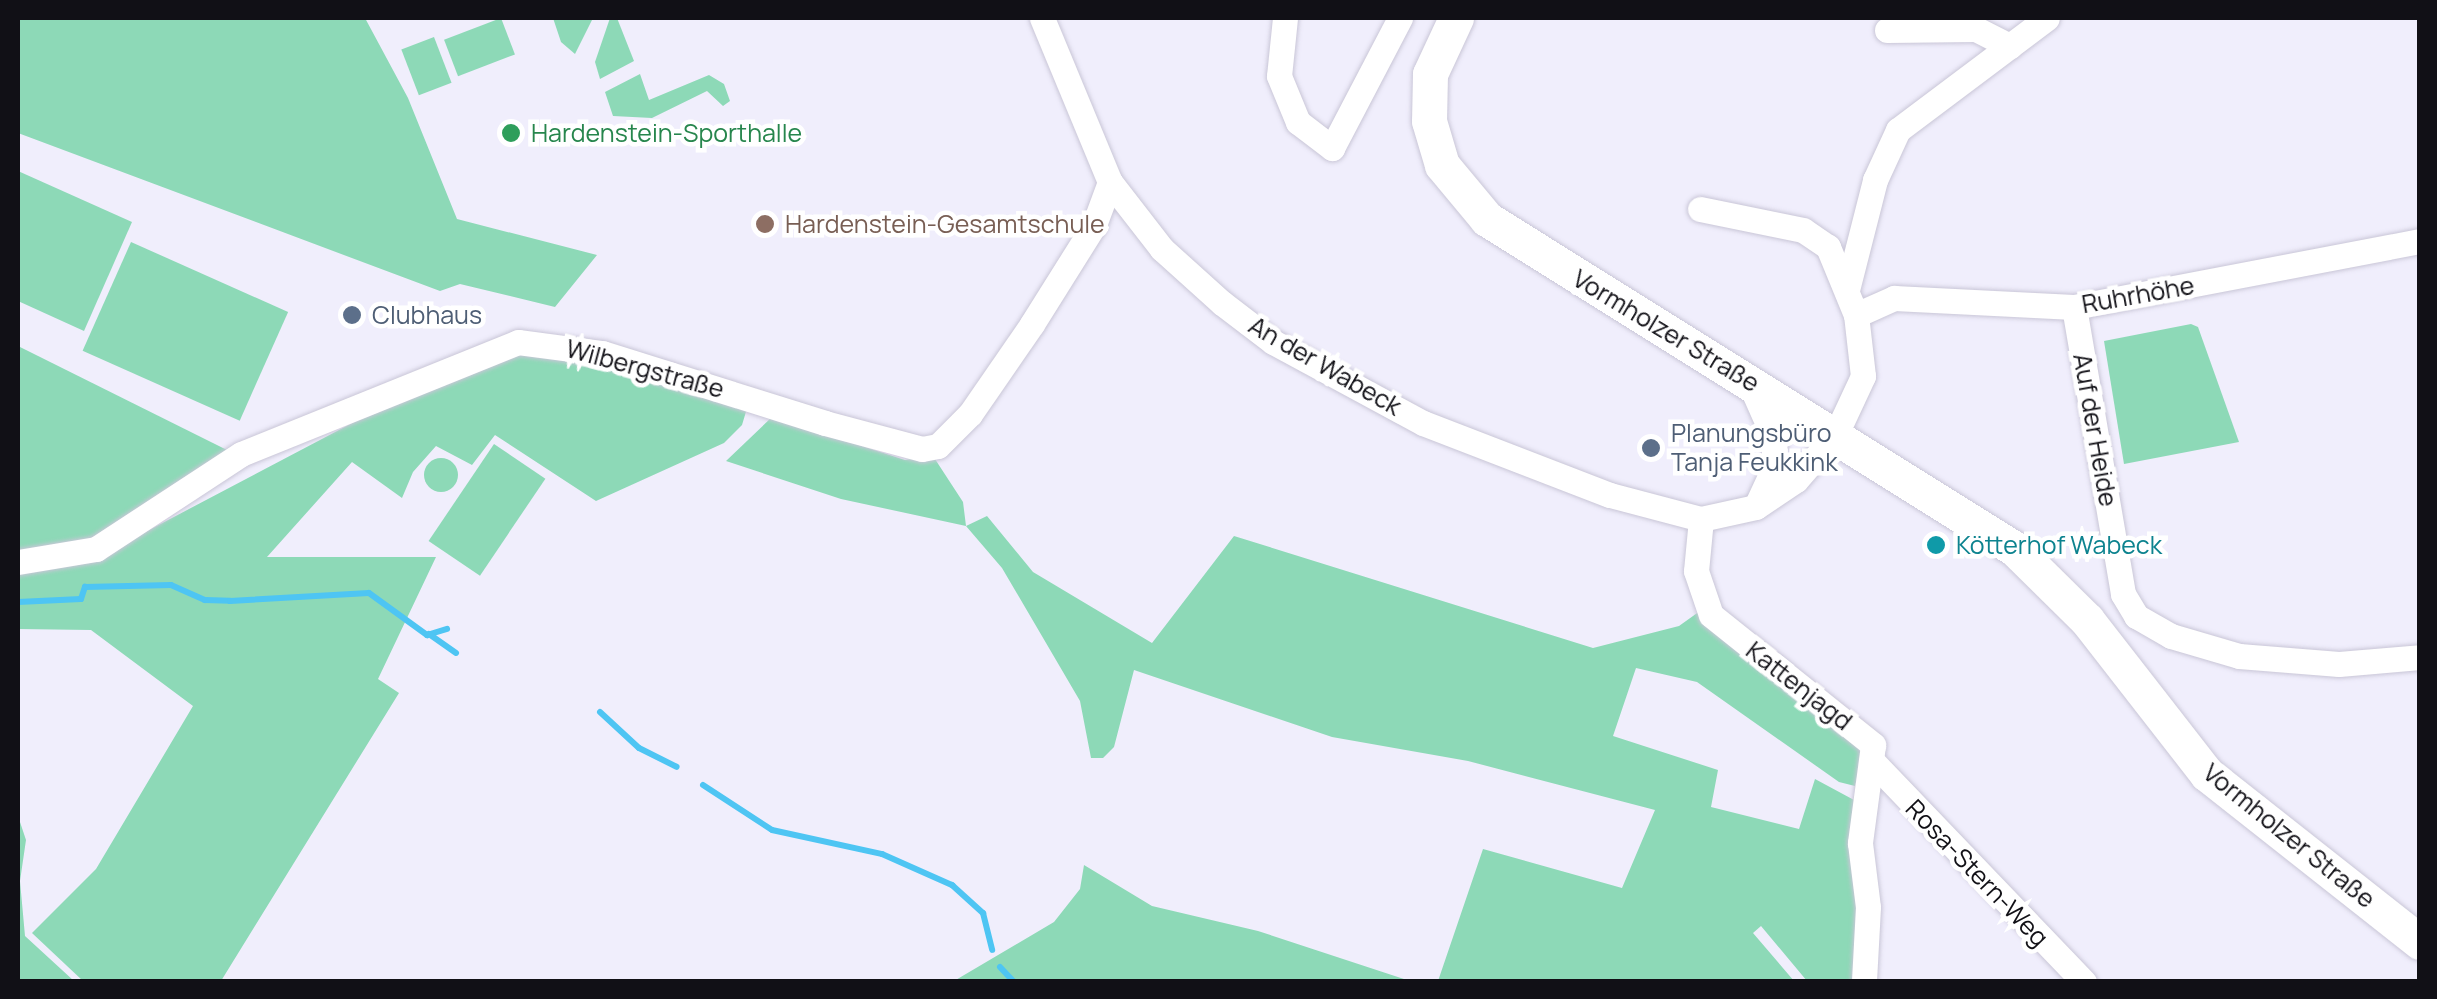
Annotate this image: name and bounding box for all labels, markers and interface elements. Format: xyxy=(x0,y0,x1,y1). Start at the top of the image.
place label: Hardenstein-Sporthalle xyxy=(531,118,802,148)
marker: Hardenstein-Sporthalle xyxy=(500,122,522,144)
place label: Hardenstein-Gesamtschule xyxy=(785,209,1105,239)
marker: Hardenstein-Gesamtschule xyxy=(754,213,776,235)
street label: Vormholzer Straße xyxy=(1567,263,1765,399)
street label: Ruhrhöhe xyxy=(2079,270,2197,320)
place label: Clubhaus xyxy=(372,300,482,330)
marker: Clubhaus xyxy=(341,304,363,326)
street label: An der Wabeck xyxy=(1243,310,1407,422)
street label: Wilbergstraße xyxy=(563,333,727,405)
street label: Auf der Heide xyxy=(2067,351,2123,509)
place label: Planungsbüro Tanja Feukkink xyxy=(1671,419,1838,478)
marker: Planungsbüro Tanja Feukkink xyxy=(1640,437,1662,459)
place label: Kötterhof Wabeck xyxy=(1956,530,2162,560)
marker: Kötterhof Wabeck xyxy=(1925,534,1947,556)
street label: Kattenjagd xyxy=(1740,635,1858,737)
street label: Vormholzer Straße xyxy=(2197,758,2381,914)
street label: Rosa-Stern-Weg xyxy=(1900,794,2054,952)

